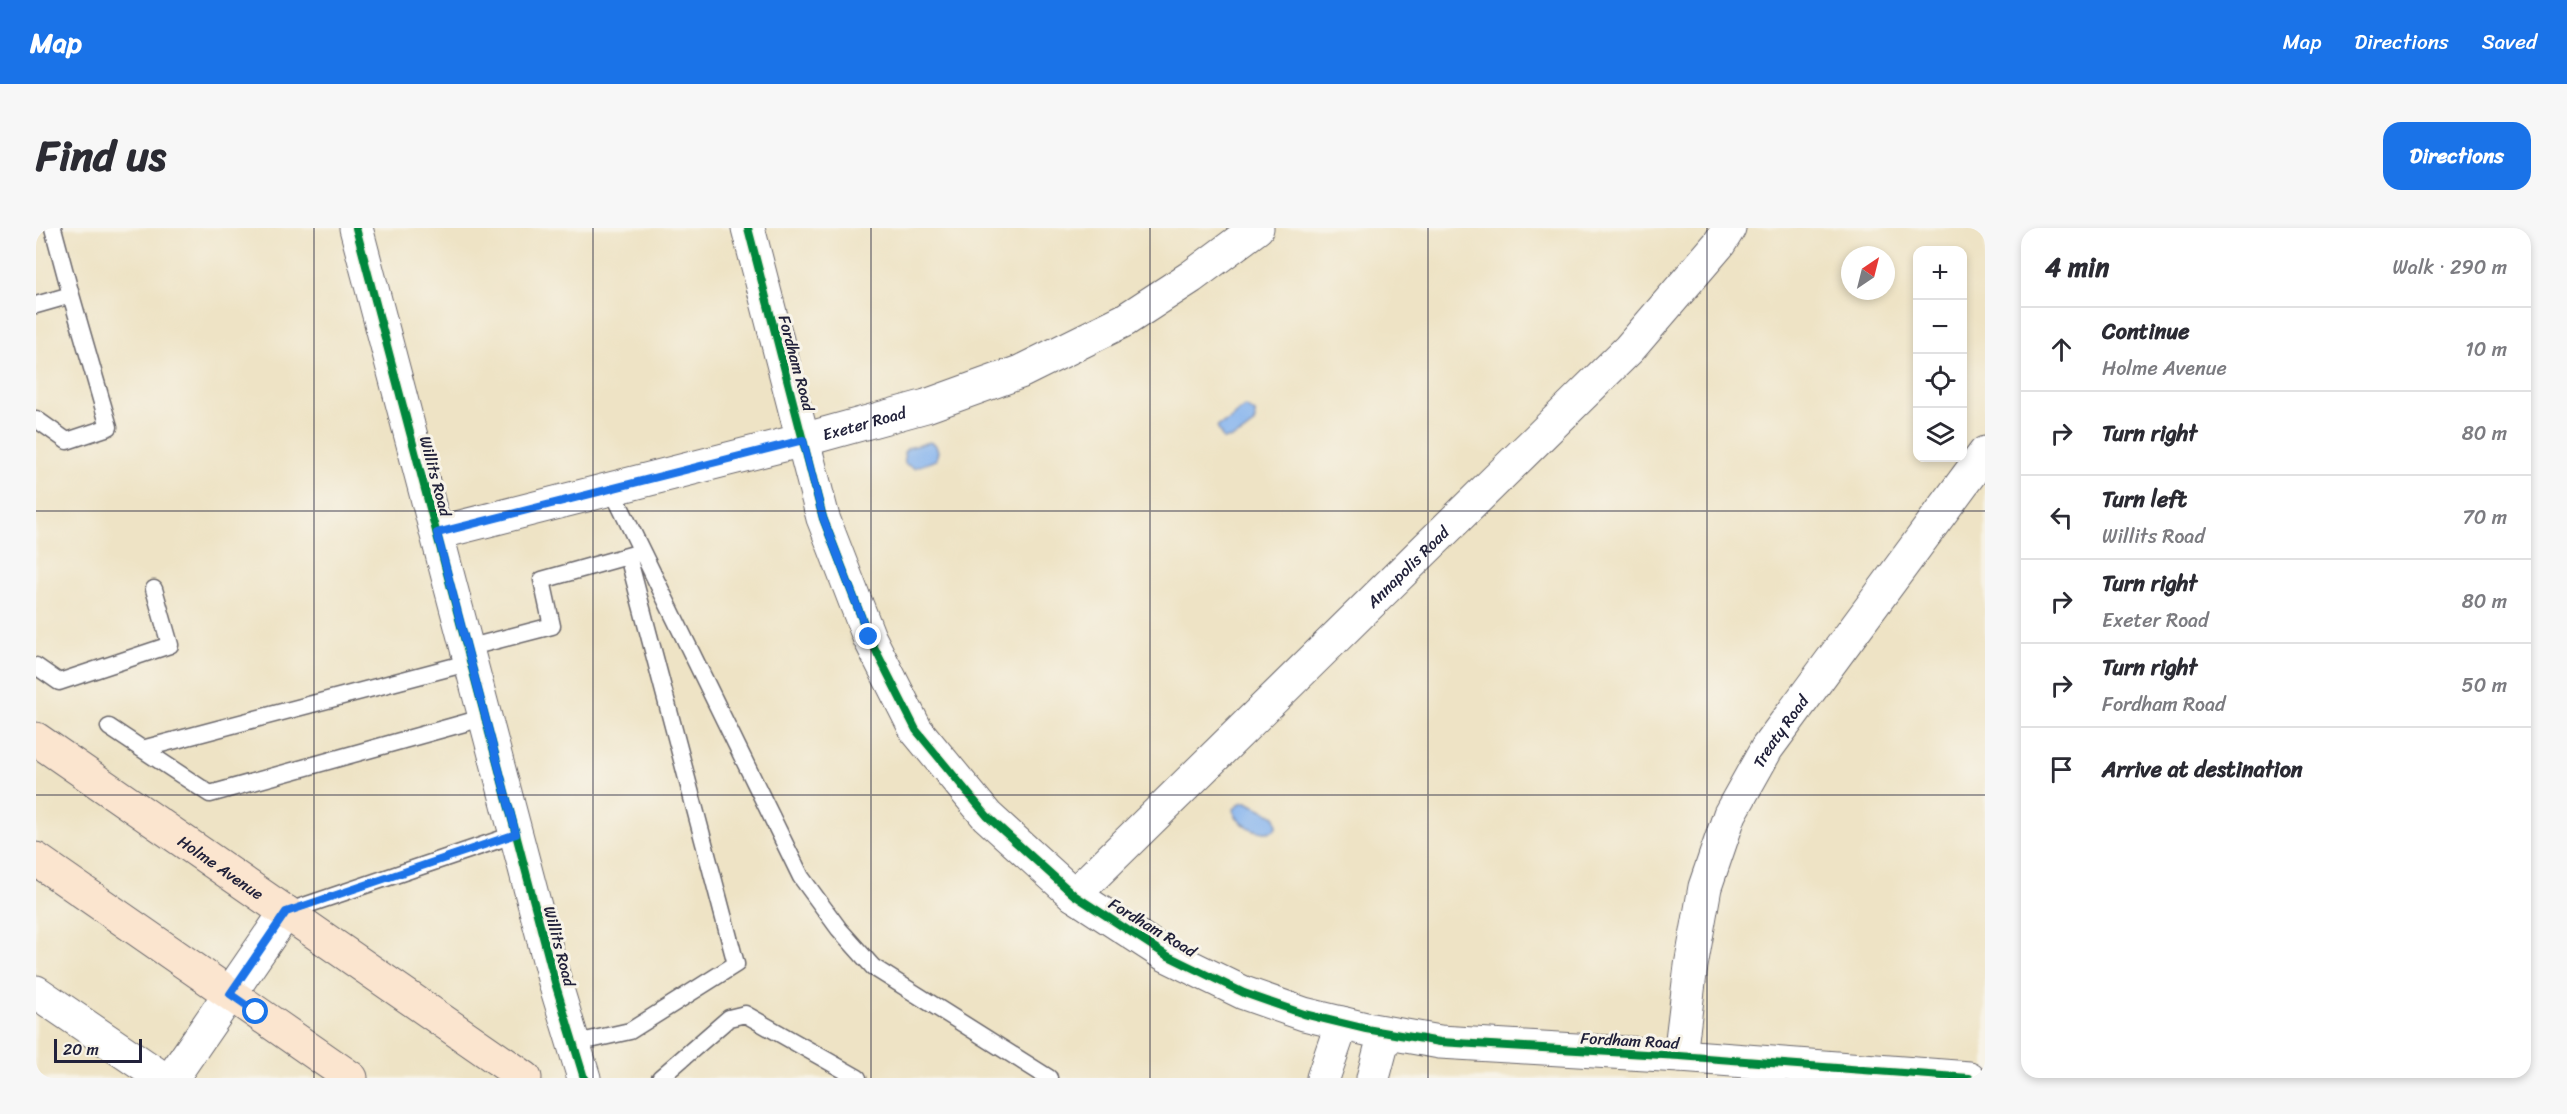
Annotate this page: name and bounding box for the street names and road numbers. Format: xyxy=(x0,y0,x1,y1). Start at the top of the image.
street label: Fordham Road xyxy=(770,312,824,416)
street label: Exeter Road xyxy=(819,398,911,449)
street label: Willits Road xyxy=(411,433,461,521)
street label: Annapolis Road xyxy=(1359,518,1457,616)
street label: Treaty Road xyxy=(1745,688,1818,773)
street label: Holme Avenue xyxy=(171,827,270,908)
street label: Fordham Road xyxy=(1103,890,1204,966)
street label: Willits Road xyxy=(535,903,585,991)
street label: Fordham Road xyxy=(1580,1023,1682,1058)

